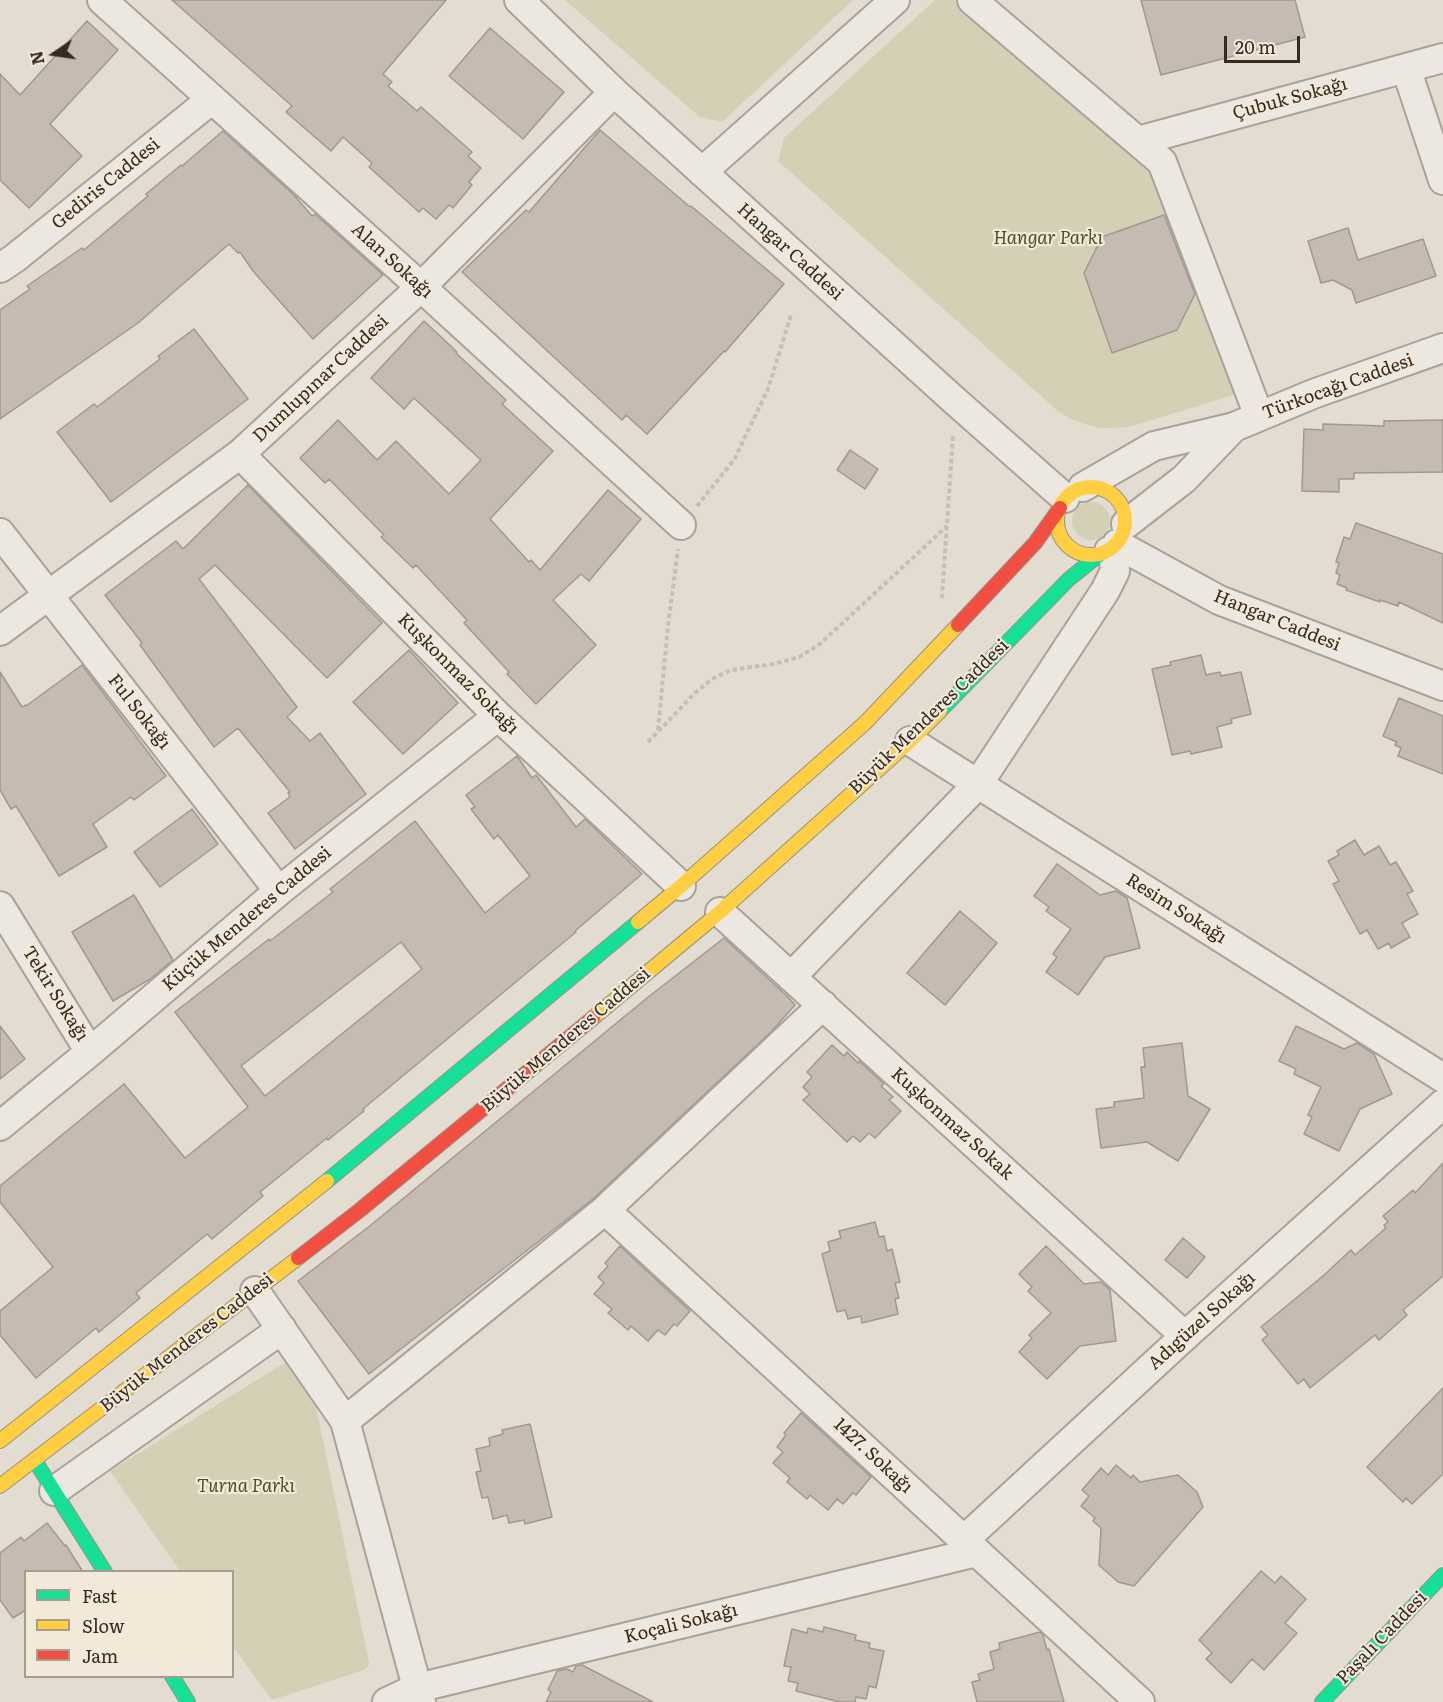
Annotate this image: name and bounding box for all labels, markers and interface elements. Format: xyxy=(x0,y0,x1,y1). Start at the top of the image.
north arrow xyxy=(24,24,84,84)
scale bar xyxy=(1227,24,1304,62)
text: 20 m xyxy=(1235,33,1276,60)
text: N xyxy=(23,49,50,67)
street label: Çubuk Sokağı xyxy=(1230,73,1350,125)
street label: Gediris Caddesi xyxy=(48,134,164,234)
street label: Hangar Caddesi xyxy=(733,199,847,305)
street label: Alan Sokağı xyxy=(347,219,437,303)
park label: Hangar Parkı xyxy=(993,228,1103,250)
street label: Dumlupınar Caddesi xyxy=(249,311,393,447)
street label: Türkocağı Caddesi xyxy=(1260,350,1416,424)
street label: Hangar Caddesi xyxy=(1210,586,1344,656)
street label: Kuşkonmaz Sokağı xyxy=(393,609,523,739)
street label: Büyük Menderes Caddesi xyxy=(845,635,1013,799)
street label: Ful Sokağı xyxy=(103,670,175,754)
street label: Küçük Menderes Caddesi xyxy=(158,842,336,996)
street label: Resim Sokağı xyxy=(1122,869,1230,949)
street label: Tekir Sokağı xyxy=(17,943,93,1045)
street label: Büyük Menderes Caddesi xyxy=(477,963,655,1117)
street label: Kuşkonmaz Sokak xyxy=(886,1063,1018,1185)
street label: Adıgüzel Sokağı xyxy=(1144,1267,1260,1375)
street label: Büyük Menderes Caddesi xyxy=(96,1269,278,1417)
street label: 1427. Sokağı xyxy=(829,1414,917,1498)
park label: Turna Parkı xyxy=(197,1476,295,1498)
legend xyxy=(24,1570,234,1678)
text: Fast xyxy=(82,1582,117,1609)
street label: Paşalı Caddesi xyxy=(1332,1587,1432,1689)
street label: Koçali Sokağı xyxy=(622,1600,740,1648)
text: Slow xyxy=(82,1612,124,1639)
text: Jam xyxy=(82,1642,118,1669)

